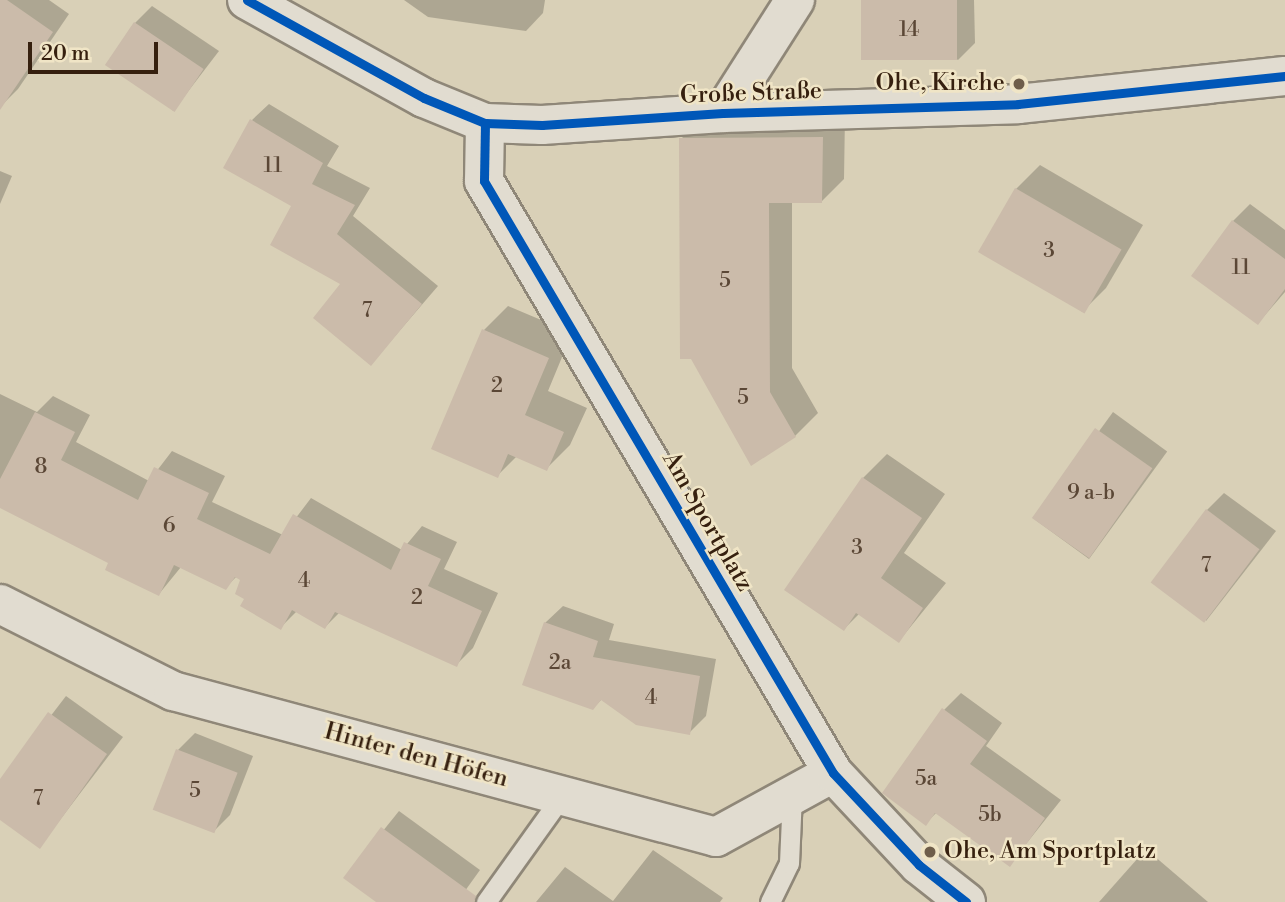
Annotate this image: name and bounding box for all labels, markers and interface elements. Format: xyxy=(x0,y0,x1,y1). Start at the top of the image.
house number: 14 xyxy=(899,17,919,43)
scale bar xyxy=(32,28,161,72)
text: 20 m xyxy=(41,41,90,67)
place label: Ohe, Kirche xyxy=(875,70,1005,98)
marker: Ohe, Kirche xyxy=(1011,76,1027,92)
street label: Große Straße xyxy=(680,77,822,111)
house number: 11 xyxy=(264,153,282,179)
house number: 3 xyxy=(1043,238,1055,264)
house number: 11 xyxy=(1232,255,1250,281)
house number: 5 xyxy=(719,268,731,294)
house number: 7 xyxy=(362,298,372,324)
house number: 2 xyxy=(491,373,503,399)
house number: 5 xyxy=(737,385,749,411)
street label: Am Sportplatz xyxy=(655,447,759,597)
house number: 8 xyxy=(35,454,47,480)
house number: 9 a-b xyxy=(1067,480,1115,506)
house number: 6 xyxy=(163,513,175,539)
house number: 3 xyxy=(851,535,863,561)
house number: 7 xyxy=(1201,553,1211,579)
house number: 4 xyxy=(298,568,310,594)
house number: 2 xyxy=(411,585,423,611)
house number: 2a xyxy=(549,650,571,676)
house number: 4 xyxy=(645,685,657,711)
street label: Hinter den Höfen xyxy=(321,718,511,794)
house number: 5a xyxy=(915,766,937,792)
house number: 5 xyxy=(189,778,201,804)
house number: 7 xyxy=(33,786,43,812)
house number: 5b xyxy=(978,802,1002,828)
place label: Ohe, Am Sportplatz xyxy=(944,838,1156,866)
marker: Ohe, Am Sportplatz xyxy=(922,844,938,860)

